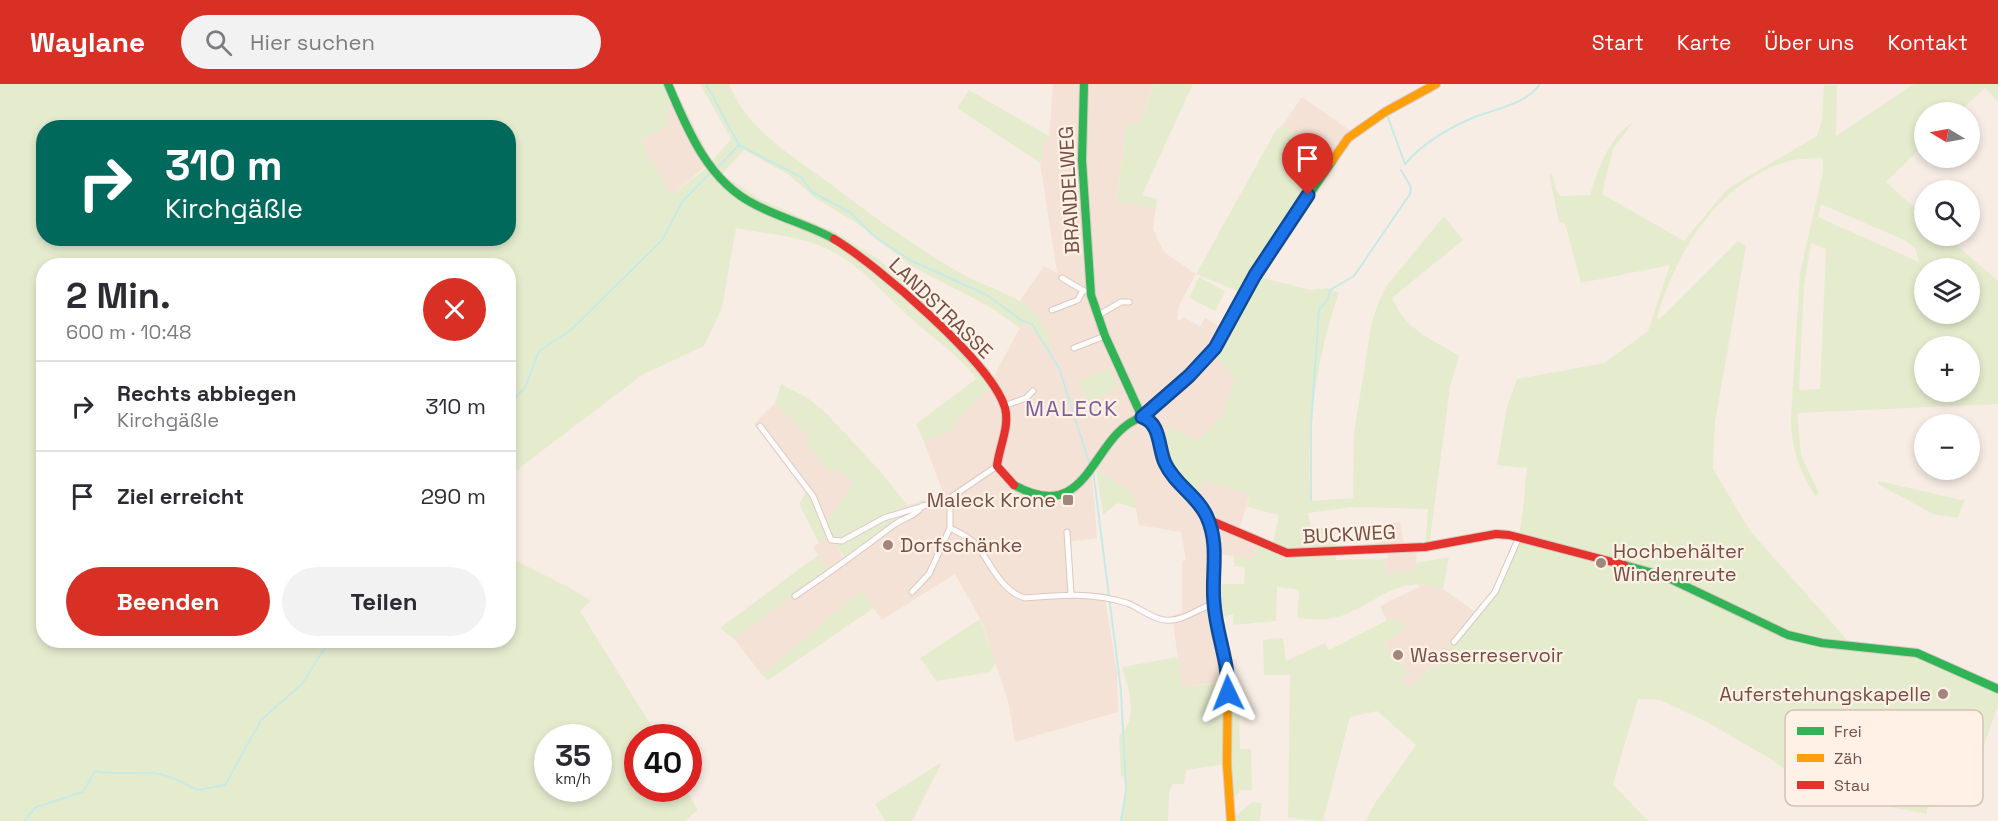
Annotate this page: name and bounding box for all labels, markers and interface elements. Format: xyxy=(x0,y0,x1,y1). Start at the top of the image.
search box xyxy=(181,15,601,69)
text: Waylane xyxy=(30,24,145,60)
icon: search xyxy=(202,26,235,59)
text: Hier suchen xyxy=(250,28,375,56)
text: Start xyxy=(1592,29,1644,56)
text: Karte xyxy=(1677,29,1731,56)
text: Über uns xyxy=(1764,29,1854,56)
text: Kontakt xyxy=(1887,29,1968,56)
north arrow xyxy=(1914,102,1980,168)
map controls xyxy=(1914,102,1980,480)
street label: BRANDELWEG xyxy=(1053,125,1085,255)
pin xyxy=(1282,133,1333,195)
text: 310 m xyxy=(165,139,283,192)
icon: arrive xyxy=(1291,142,1324,175)
icon: right xyxy=(66,144,144,222)
button: search xyxy=(1914,180,1980,246)
text: Kirchgäßle xyxy=(165,191,303,226)
street label: LANDSTRASSE xyxy=(884,252,998,364)
button: layers xyxy=(1914,258,1980,324)
text: 2 Min. xyxy=(66,273,171,319)
button: close xyxy=(423,278,486,341)
text: 600 m · 10:48 xyxy=(66,319,191,345)
button: + xyxy=(1914,336,1980,402)
text: Rechts abbiegen xyxy=(117,379,297,407)
icon: right xyxy=(66,390,99,423)
text: 310 m xyxy=(425,392,486,420)
district label: MALECK xyxy=(1025,394,1119,422)
text: Kirchgäßle xyxy=(117,407,219,433)
button: − xyxy=(1914,414,1980,480)
icon: arrive xyxy=(66,480,99,513)
text: Ziel erreicht xyxy=(117,482,244,510)
text: 290 m xyxy=(421,482,486,510)
place label: Maleck Krone xyxy=(927,487,1056,513)
marker: Maleck Krone xyxy=(1061,493,1075,507)
street label: BUCKWEG xyxy=(1302,519,1396,549)
place label: Dorfschänke xyxy=(900,532,1022,558)
marker: Dorfschänke xyxy=(881,538,895,552)
place label: Hochbehälter Windenreute xyxy=(1613,538,1744,587)
marker: Hochbehälter Windenreute xyxy=(1594,556,1608,570)
button: Beenden xyxy=(66,567,270,636)
button: Teilen xyxy=(282,567,486,636)
place label: Wasserreservoir xyxy=(1410,642,1563,668)
marker: Wasserreservoir xyxy=(1391,648,1405,662)
position arrow xyxy=(1196,661,1260,725)
place label: Auferstehungskapelle xyxy=(1719,681,1931,707)
marker: Auferstehungskapelle xyxy=(1936,687,1950,701)
legend xyxy=(1785,710,1983,806)
text: Frei xyxy=(1834,721,1862,742)
speed limit sign: 40 xyxy=(624,724,702,802)
text: 35 xyxy=(555,736,591,775)
text: Zäh xyxy=(1834,748,1862,769)
text: km/h xyxy=(555,769,591,788)
text: Stau xyxy=(1834,775,1870,796)

